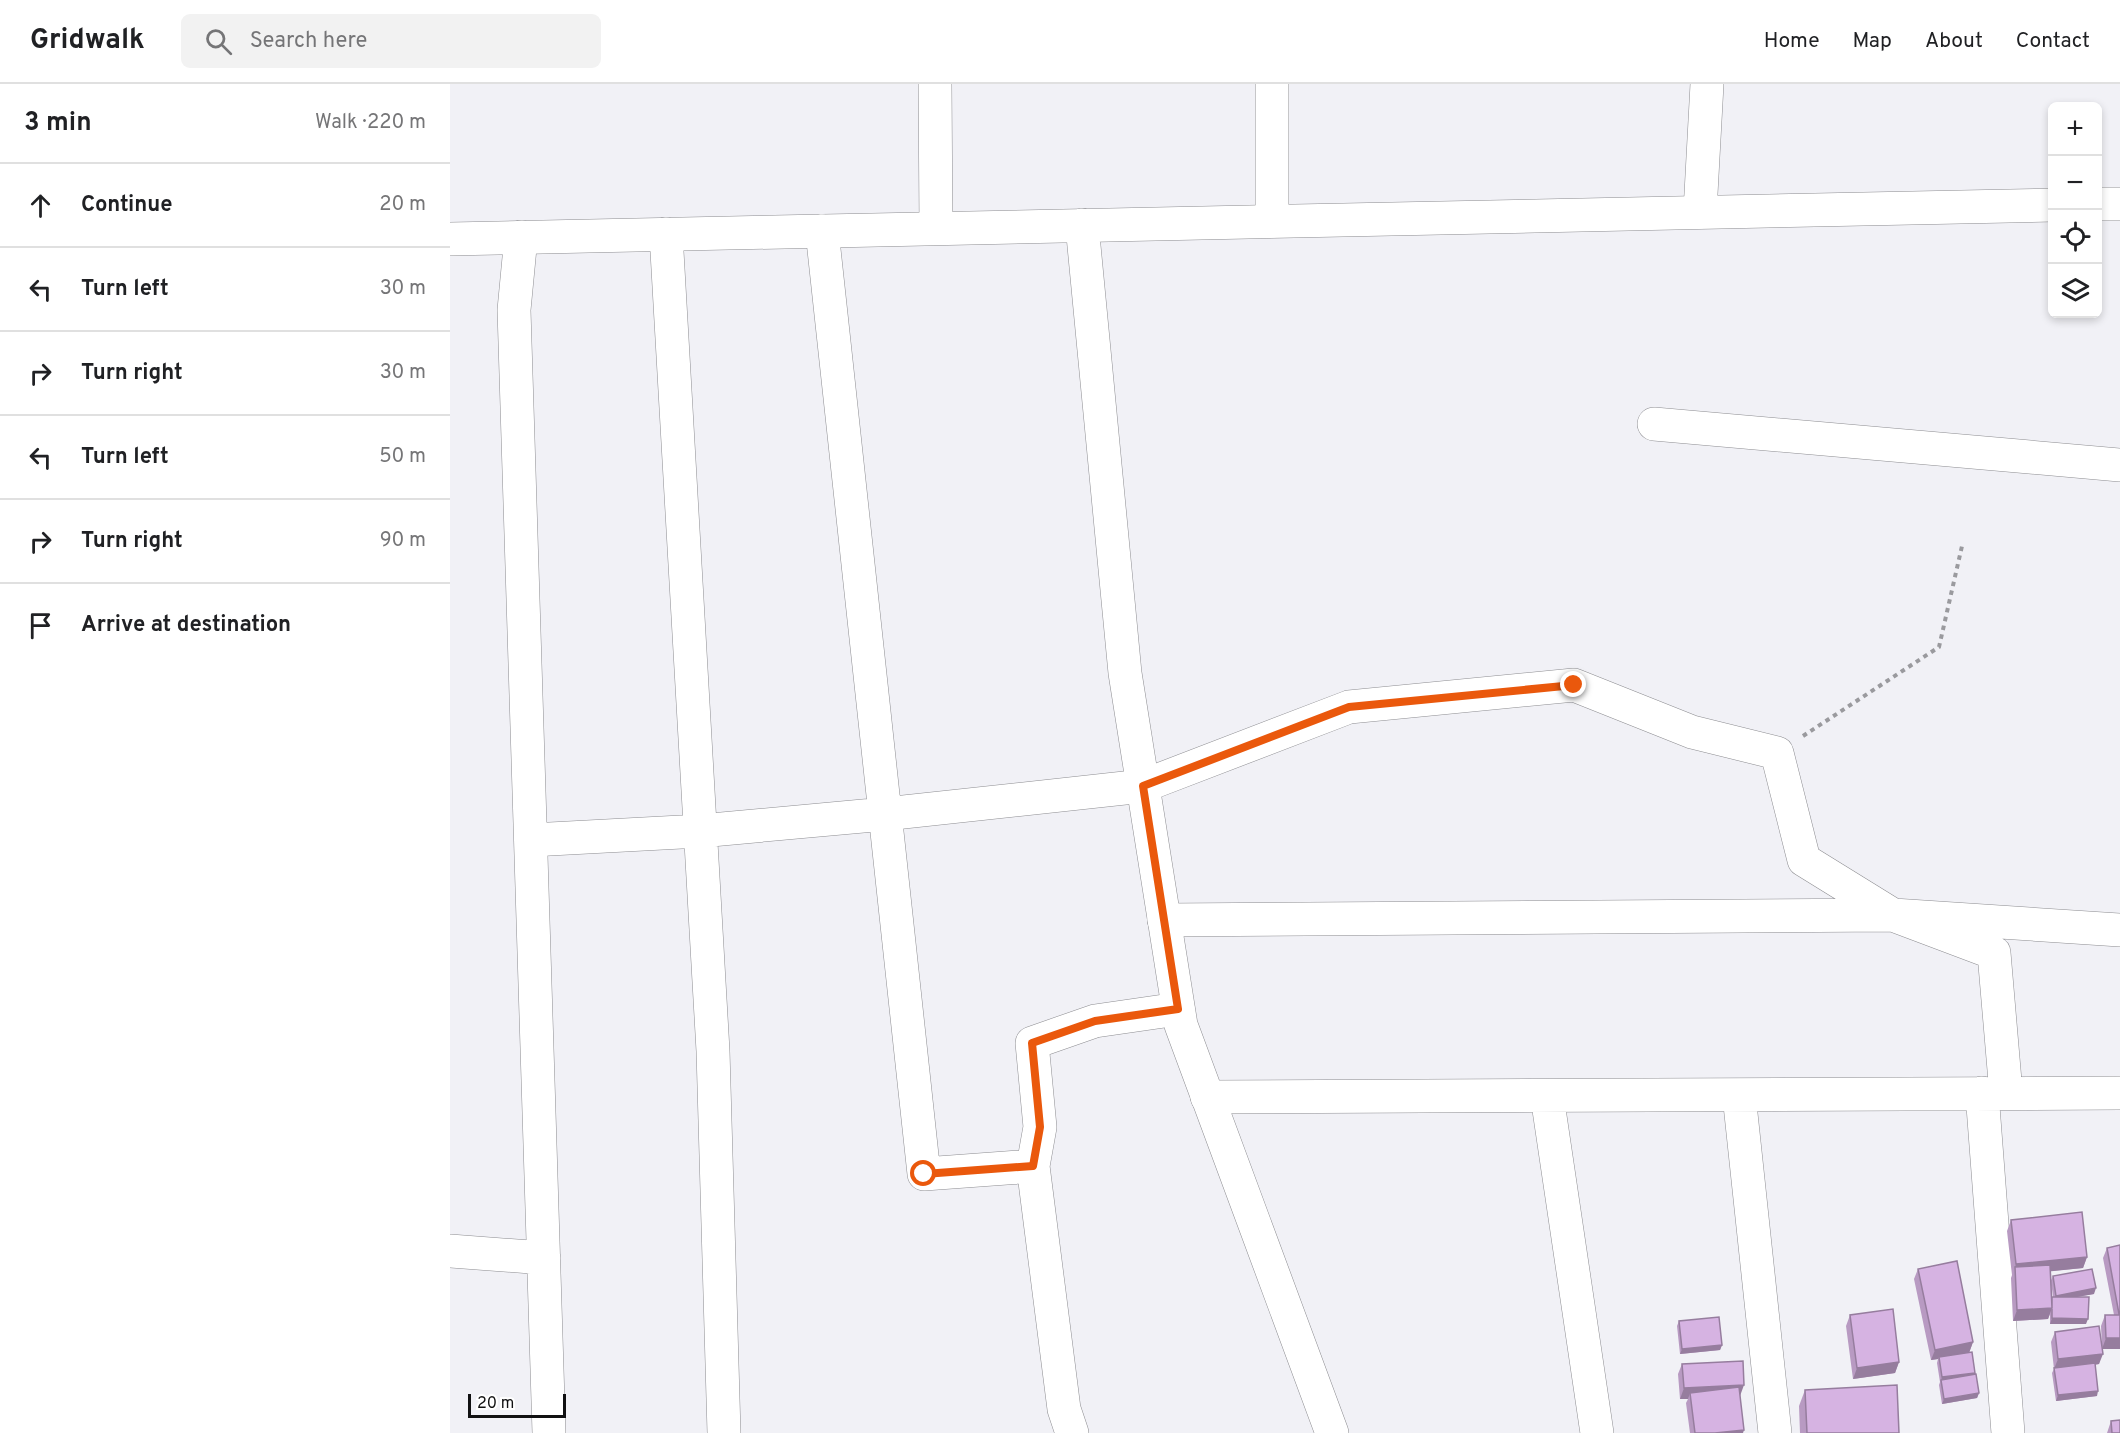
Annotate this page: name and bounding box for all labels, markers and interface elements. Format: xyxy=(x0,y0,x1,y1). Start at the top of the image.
search box xyxy=(181,14,601,68)
text: Gridwalk xyxy=(30,23,145,59)
icon: search xyxy=(202,25,235,58)
text: Search here xyxy=(250,28,367,55)
text: Home xyxy=(1764,28,1820,55)
text: Map xyxy=(1853,28,1892,55)
text: About xyxy=(1925,28,1983,55)
text: Contact xyxy=(2016,28,2090,55)
map controls xyxy=(2048,102,2102,318)
button: + xyxy=(2048,102,2102,156)
text: 3 min xyxy=(24,107,92,140)
text: Walk · 220 m xyxy=(315,110,426,136)
button: − xyxy=(2048,156,2102,210)
icon: ahead xyxy=(24,189,57,222)
text: Continue xyxy=(81,192,172,219)
text: 20 m xyxy=(379,192,426,218)
button: locate xyxy=(2048,210,2102,264)
button: layers xyxy=(2048,264,2102,318)
icon: left xyxy=(24,273,57,306)
text: Turn left xyxy=(81,276,169,303)
text: 30 m xyxy=(380,276,426,302)
icon: right xyxy=(24,357,57,390)
text: Turn right xyxy=(81,360,183,387)
text: 30 m xyxy=(380,360,426,386)
icon: left xyxy=(24,441,57,474)
text: Turn left xyxy=(81,444,169,471)
text: 50 m xyxy=(379,444,426,470)
icon: right xyxy=(24,525,57,558)
text: Turn right xyxy=(81,528,183,555)
text: 90 m xyxy=(380,528,426,554)
icon: arrive xyxy=(24,609,57,642)
text: Arrive at destination xyxy=(81,612,291,639)
route end xyxy=(1560,671,1586,697)
route start xyxy=(910,1160,936,1186)
scale bar xyxy=(468,1391,566,1418)
text: 20 m xyxy=(477,1394,514,1414)

